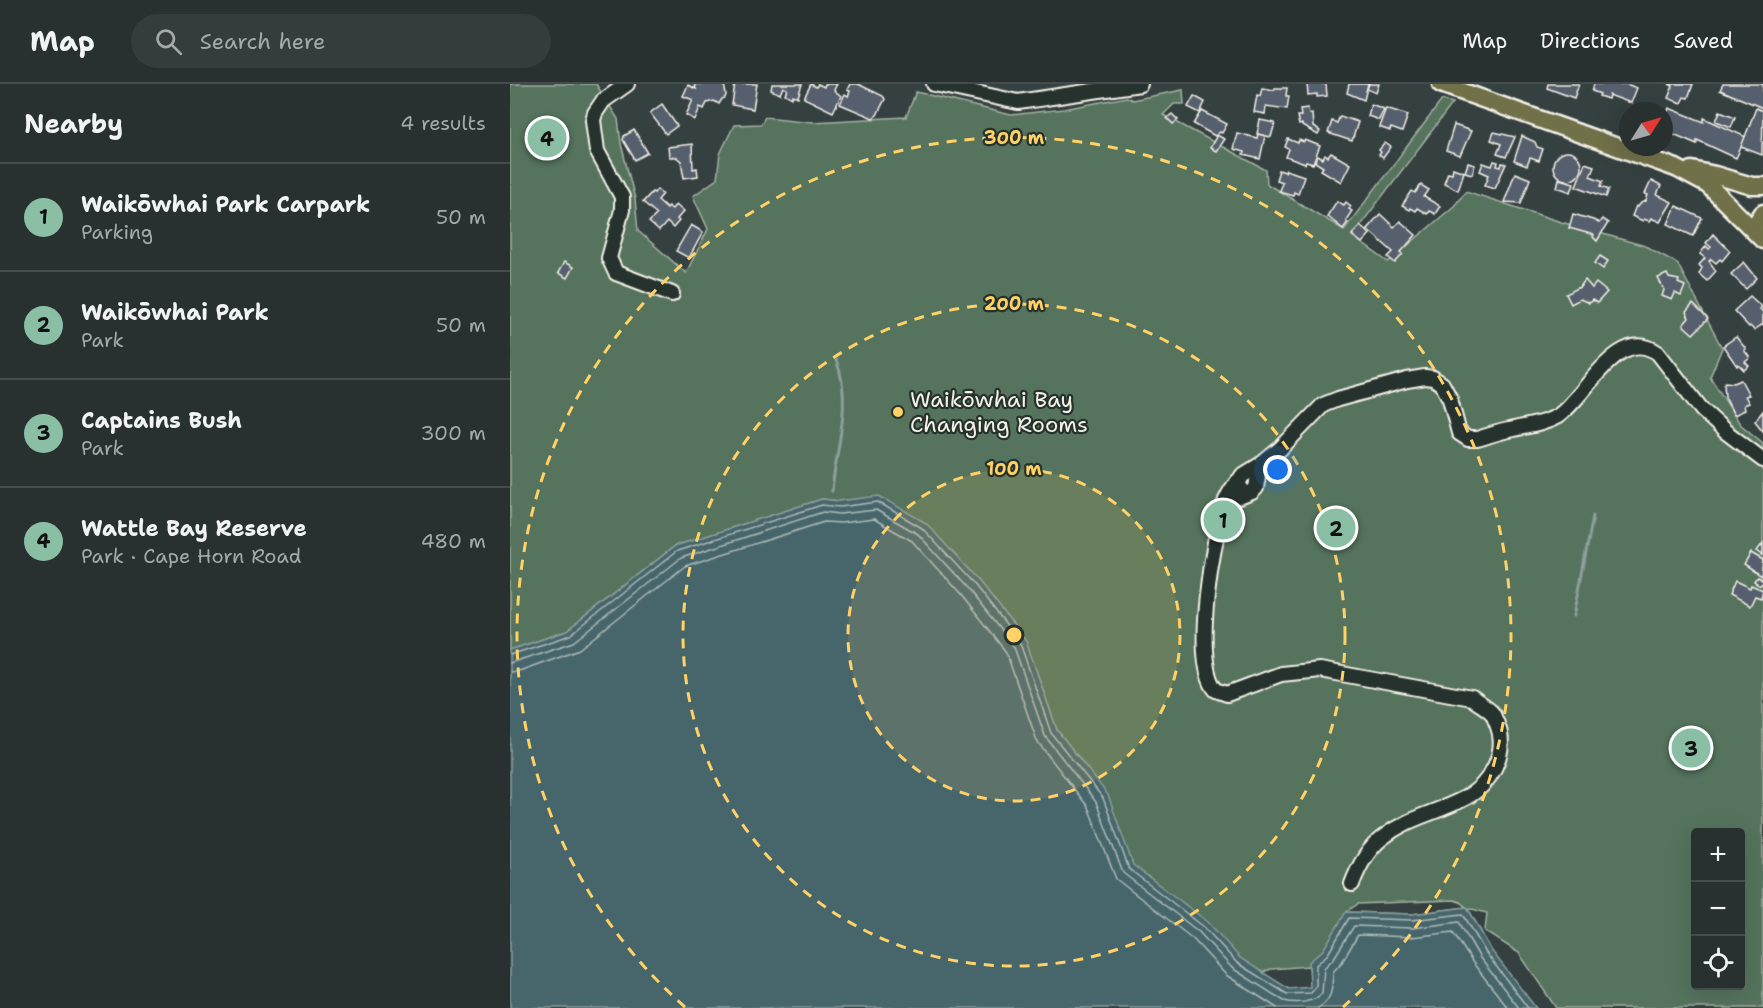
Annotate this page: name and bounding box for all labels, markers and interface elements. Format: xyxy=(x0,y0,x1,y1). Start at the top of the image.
search box xyxy=(131,14,551,68)
text: Map xyxy=(30,22,95,60)
icon: search xyxy=(152,25,185,58)
text: Search here xyxy=(200,27,325,56)
text: Map xyxy=(1462,27,1507,55)
text: Directions xyxy=(1540,27,1640,55)
text: Saved xyxy=(1673,27,1733,55)
north arrow xyxy=(1619,102,1673,156)
text: Nearby xyxy=(24,106,123,141)
text: 4 results xyxy=(400,110,486,136)
pin: 4 xyxy=(528,116,567,160)
text: 300 m xyxy=(984,126,1045,150)
text: Waikōwhai Park Carpark xyxy=(81,190,370,219)
text: 1 xyxy=(39,204,48,230)
text: 50 m xyxy=(436,204,486,230)
text: Parking xyxy=(81,219,153,245)
text: 200 m xyxy=(984,292,1045,316)
text: Waikōwhai Park xyxy=(81,298,269,327)
text: 2 xyxy=(37,312,51,338)
text: 50 m xyxy=(436,312,486,338)
text: Park xyxy=(81,327,124,353)
place label: Waikōwhai Bay Changing Rooms xyxy=(910,385,1088,439)
marker: Waikōwhai Bay Changing Rooms xyxy=(891,405,905,419)
text: Captains Bush xyxy=(81,406,242,435)
text: 3 xyxy=(37,420,51,446)
text: 300 m xyxy=(420,420,486,446)
text: Park xyxy=(81,435,124,461)
your location xyxy=(1263,455,1292,484)
text: 100 m xyxy=(986,457,1042,481)
pin: 1 xyxy=(1204,498,1242,542)
pin: 2 xyxy=(1316,506,1356,550)
text: Wattle Bay Reserve xyxy=(81,514,307,543)
text: 4 xyxy=(37,528,51,554)
text: 480 m xyxy=(421,528,486,554)
text: Park · Cape Horn Road xyxy=(81,543,301,569)
centre of rings xyxy=(1004,625,1024,645)
pin: 3 xyxy=(1672,726,1710,770)
map controls xyxy=(1691,828,1745,990)
button: + xyxy=(1691,828,1745,882)
button: − xyxy=(1691,882,1745,936)
button: locate xyxy=(1691,936,1745,990)

